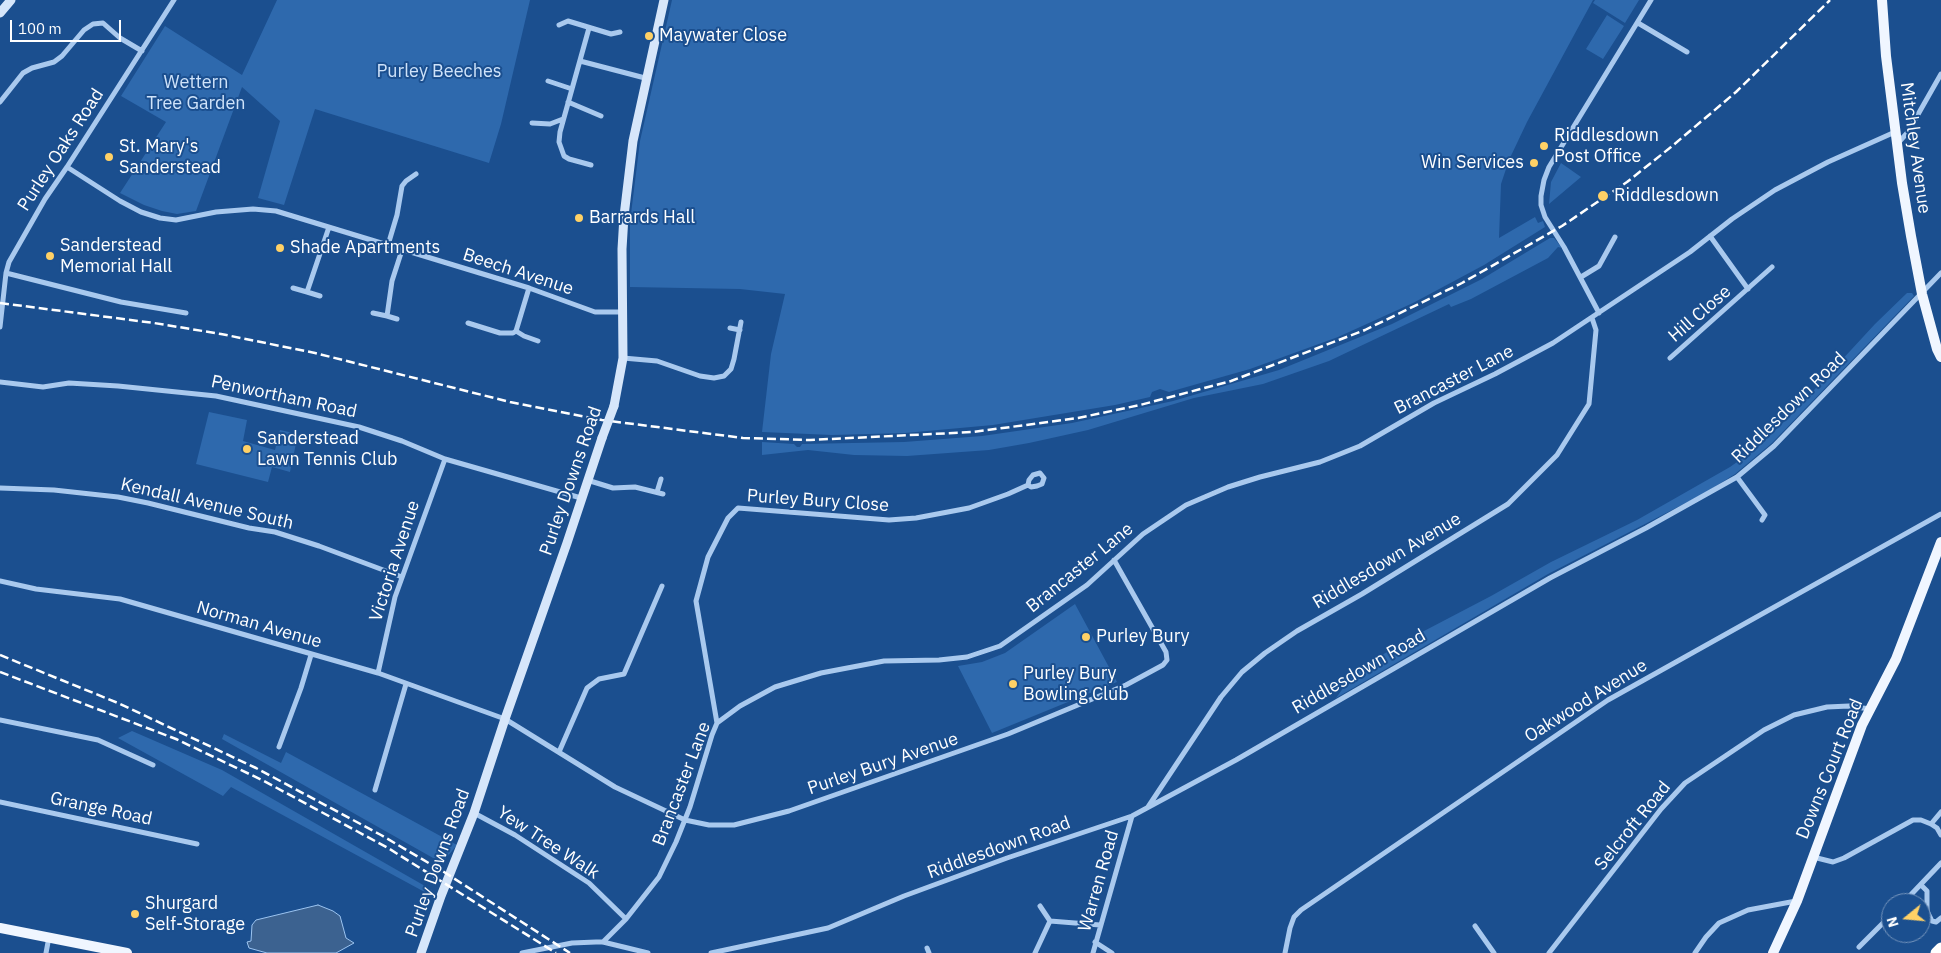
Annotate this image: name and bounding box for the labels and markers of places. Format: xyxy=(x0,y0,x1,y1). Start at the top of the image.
place label: Maywater Close xyxy=(659,25,787,47)
marker: Maywater Close xyxy=(643,30,655,42)
place label: Riddlesdown Post Office xyxy=(1554,125,1659,168)
place label: St. Mary's Sanderstead xyxy=(119,136,221,178)
marker: Riddlesdown Post Office xyxy=(1538,140,1550,152)
marker: St. Mary's Sanderstead xyxy=(103,151,115,163)
place label: Win Services xyxy=(1421,152,1524,174)
marker: Win Services xyxy=(1528,157,1540,169)
place label: Riddlesdown xyxy=(1614,185,1719,207)
marker: Riddlesdown xyxy=(1596,189,1610,203)
place label: Barrards Hall xyxy=(589,207,695,229)
marker: Barrards Hall xyxy=(573,212,585,224)
place label: Sanderstead Memorial Hall xyxy=(60,235,172,278)
place label: Shade Apartments xyxy=(290,237,440,259)
marker: Shade Apartments xyxy=(274,242,286,254)
marker: Sanderstead Memorial Hall xyxy=(44,250,56,262)
place label: Sanderstead Lawn Tennis Club xyxy=(257,428,398,470)
marker: Sanderstead Lawn Tennis Club xyxy=(241,443,253,455)
place label: Purley Bury xyxy=(1096,626,1189,648)
marker: Purley Bury xyxy=(1080,631,1092,643)
place label: Purley Bury Bowling Club xyxy=(1023,663,1129,706)
marker: Purley Bury Bowling Club xyxy=(1007,678,1019,690)
place label: Shurgard Self-Storage xyxy=(145,893,245,936)
marker: Shurgard Self-Storage xyxy=(129,908,141,920)

